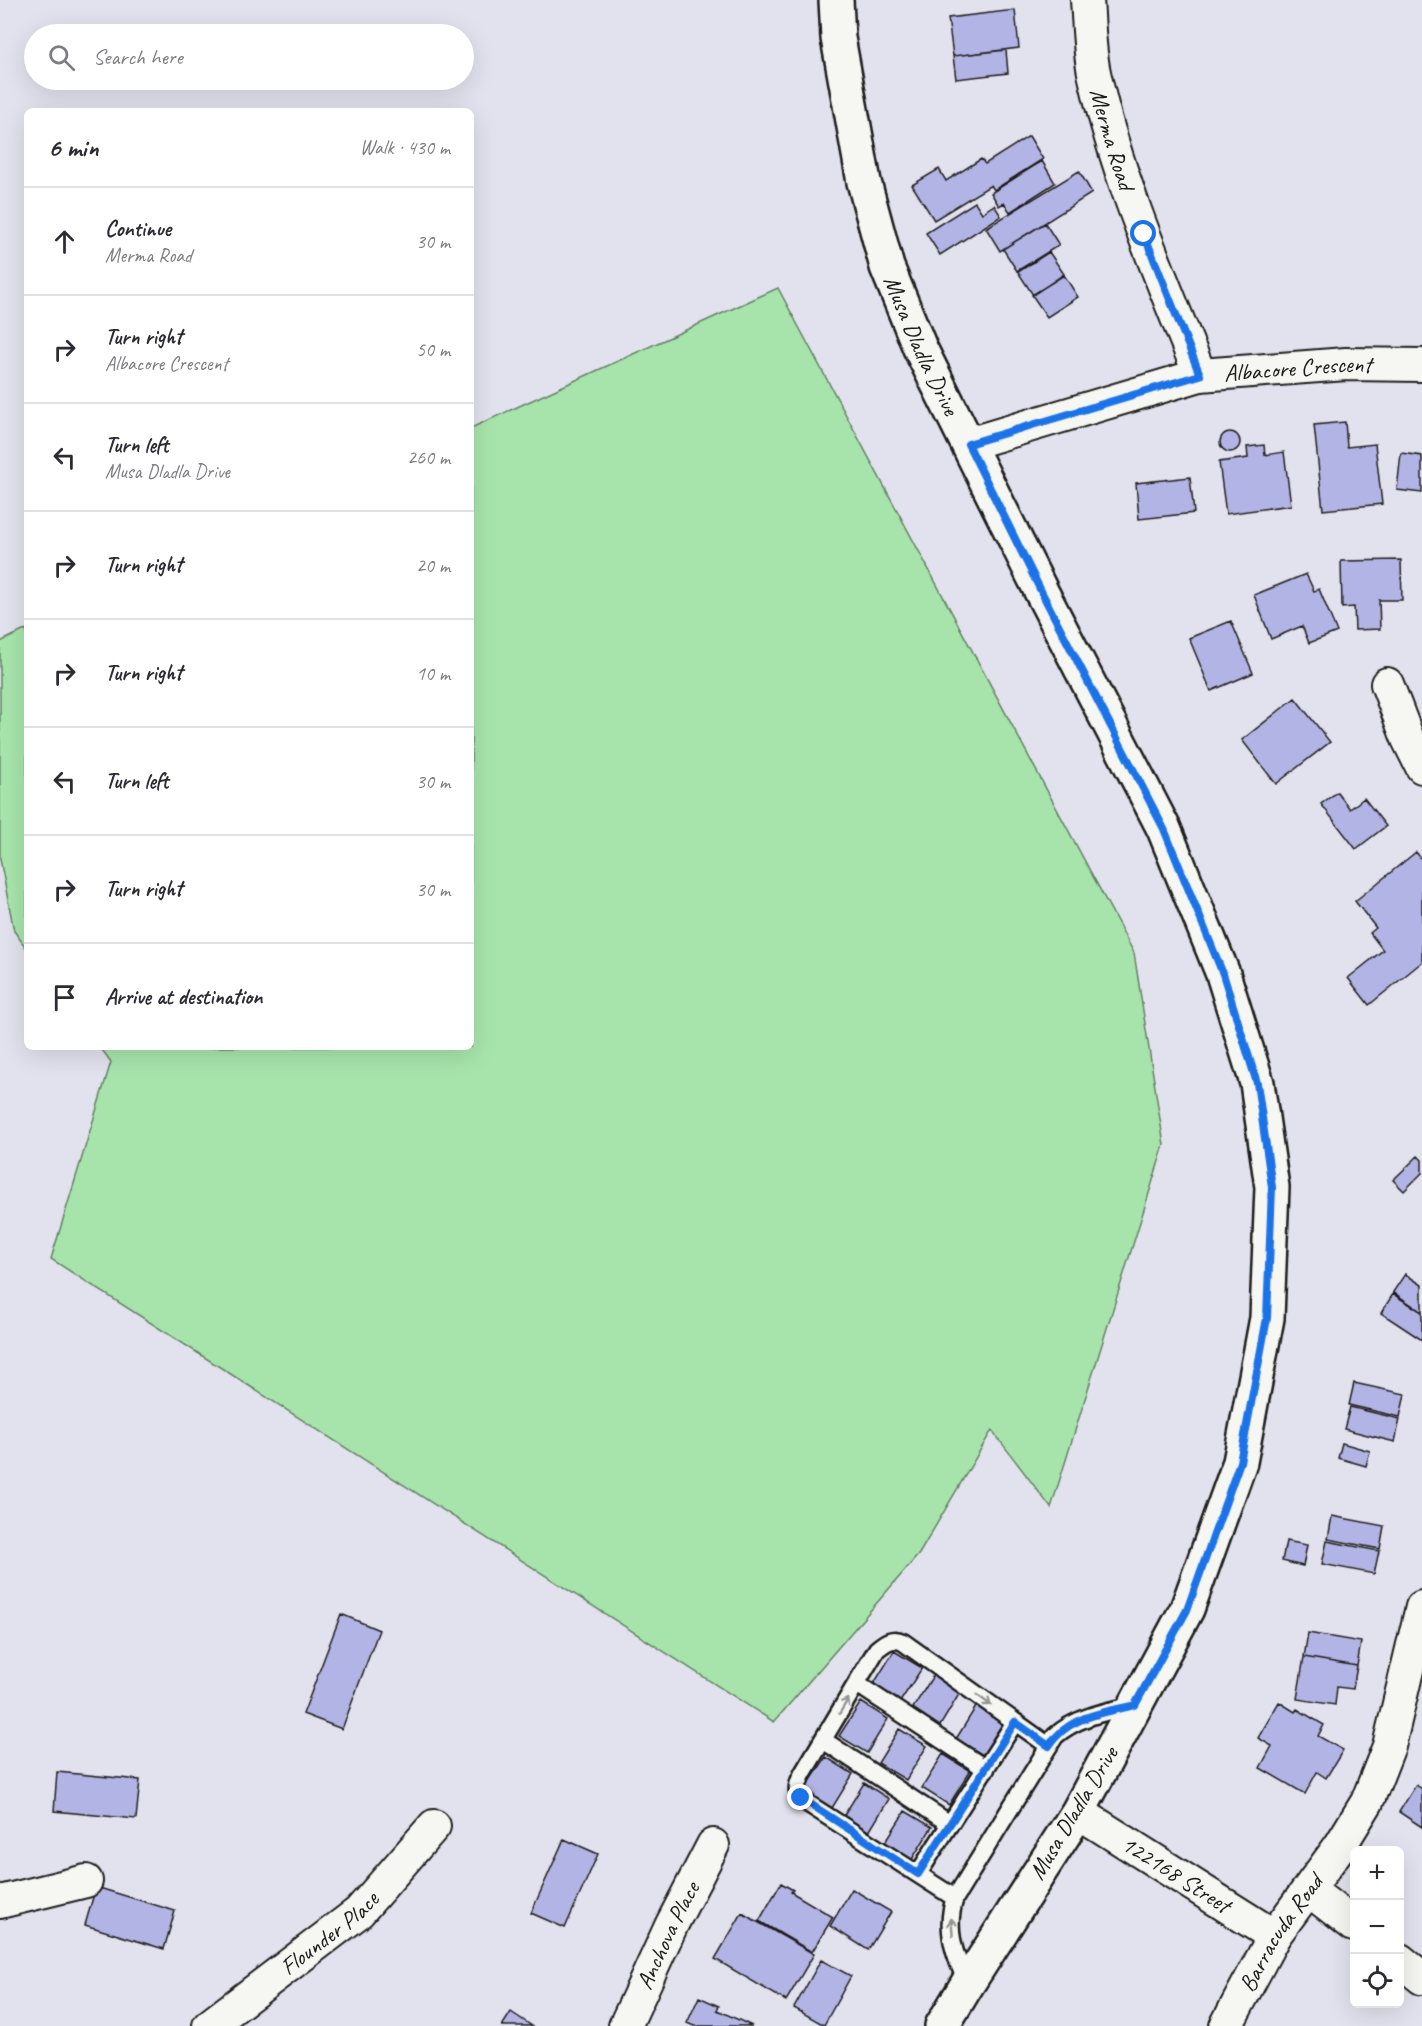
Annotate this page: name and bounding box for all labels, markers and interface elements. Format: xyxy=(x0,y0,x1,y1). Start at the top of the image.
search box xyxy=(24,24,474,90)
icon: search xyxy=(45,41,78,74)
text: Search here xyxy=(93,43,183,71)
street label: Merma Road xyxy=(1083,85,1143,197)
text: 6 min xyxy=(48,131,98,164)
text: Walk · 430 m xyxy=(360,135,450,160)
text: Continue xyxy=(105,215,171,243)
route start xyxy=(1130,220,1156,246)
icon: ahead xyxy=(48,225,81,258)
text: 30 m xyxy=(416,229,450,254)
text: Merma Road xyxy=(105,243,192,268)
street label: Musa Dladla Drive xyxy=(877,271,967,422)
text: Turn right xyxy=(105,323,182,351)
icon: right xyxy=(48,333,81,366)
text: 50 m xyxy=(416,337,450,362)
street label: Albacore Crescent xyxy=(1223,349,1375,388)
text: Albacore Crescent xyxy=(105,351,228,376)
text: Turn left xyxy=(105,431,169,459)
icon: left xyxy=(48,441,81,474)
text: 260 m xyxy=(407,445,450,470)
text: Musa Dladla Drive xyxy=(105,459,230,484)
icon: right xyxy=(48,549,81,582)
text: Turn right xyxy=(105,551,182,579)
text: 20 m xyxy=(416,553,450,578)
icon: right xyxy=(48,657,81,690)
text: Turn right xyxy=(105,659,182,687)
text: 10 m xyxy=(416,661,450,686)
icon: left xyxy=(48,765,81,798)
text: Turn left xyxy=(105,767,169,795)
text: 30 m xyxy=(416,769,450,794)
icon: right xyxy=(48,873,81,906)
text: Turn right xyxy=(105,875,182,903)
text: 30 m xyxy=(416,877,450,902)
icon: arrive xyxy=(48,981,81,1014)
text: Arrive at destination xyxy=(105,983,262,1011)
one-way arrow xyxy=(976,1694,992,1706)
one-way arrow xyxy=(838,1698,850,1715)
street label: Musa Dladla Drive xyxy=(1022,1739,1126,1885)
route end xyxy=(787,1784,813,1810)
street label: 122168 Street xyxy=(1116,1828,1239,1921)
map controls xyxy=(1350,1846,1404,2008)
button: + xyxy=(1350,1846,1404,1900)
street label: Barracuda Road xyxy=(1232,1865,1331,1997)
street label: Anchova Place xyxy=(629,1875,707,1994)
street label: Flounder Place xyxy=(274,1884,387,1982)
button: − xyxy=(1350,1900,1404,1954)
one-way arrow xyxy=(946,1918,957,1937)
button: locate xyxy=(1350,1954,1404,2008)

